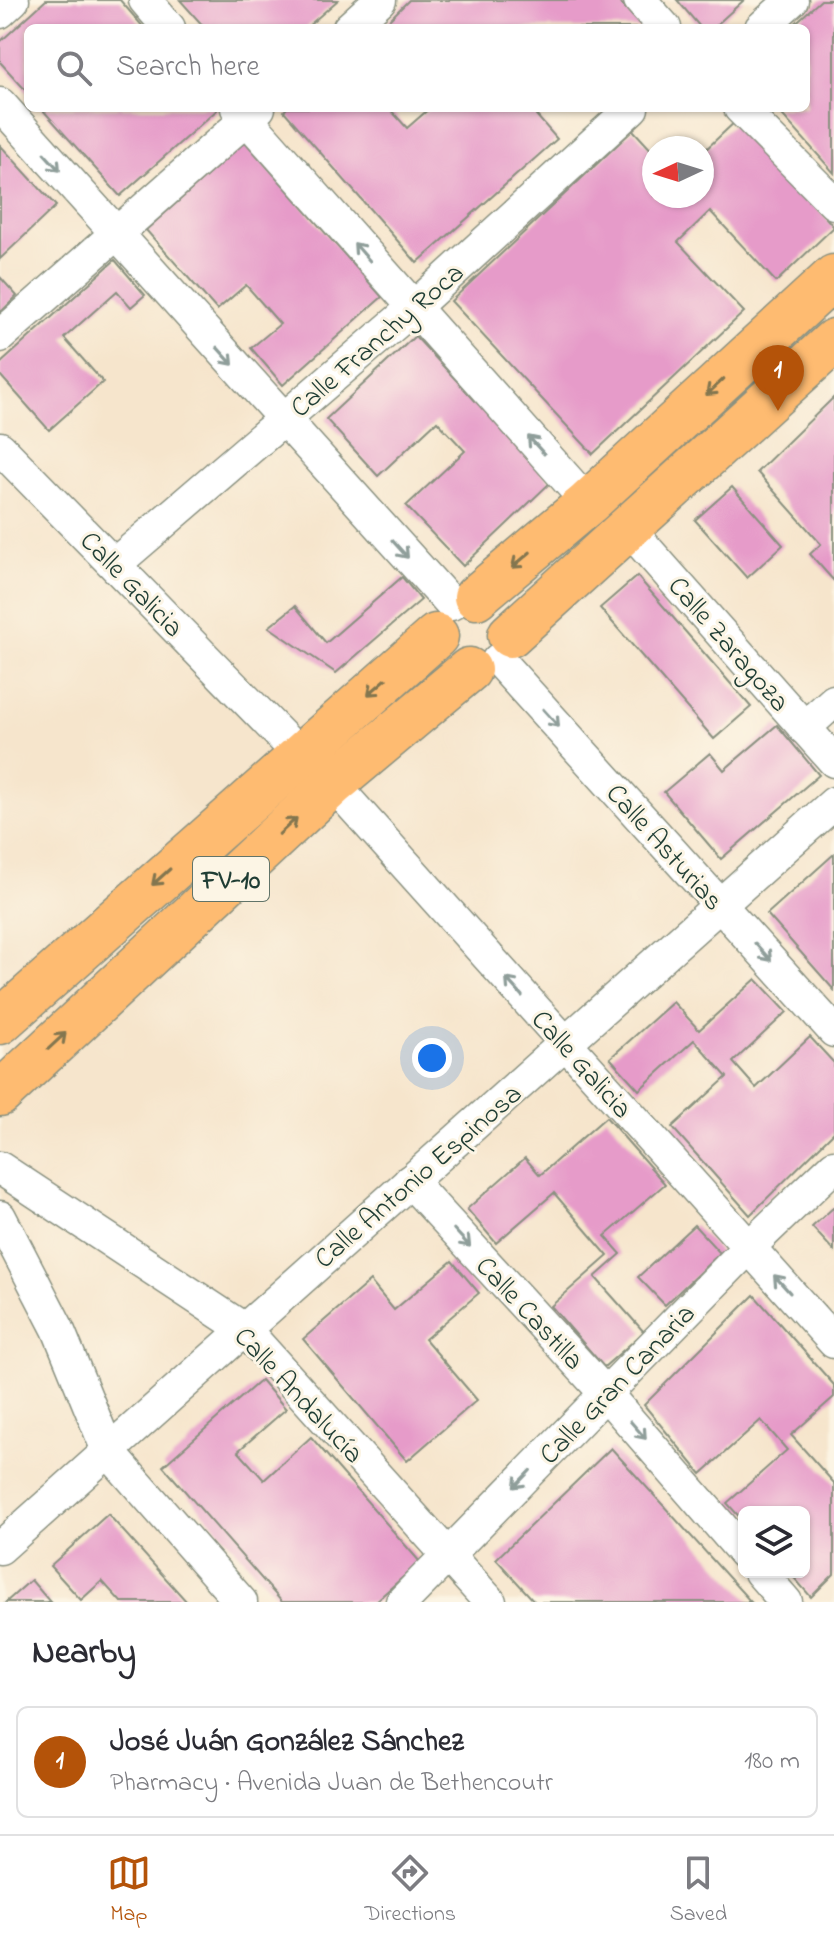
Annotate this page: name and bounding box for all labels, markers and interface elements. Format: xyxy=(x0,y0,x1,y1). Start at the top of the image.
search box xyxy=(24,24,810,112)
icon: search xyxy=(52,46,96,90)
text: Search here xyxy=(116,46,260,90)
north arrow xyxy=(642,136,714,208)
one-way arrow xyxy=(43,152,61,172)
one-way arrow xyxy=(354,242,372,262)
street label: Calle Franchy Roca xyxy=(282,254,474,429)
pin: 1 xyxy=(752,345,804,411)
one-way arrow xyxy=(216,346,234,366)
one-way arrow xyxy=(705,377,725,396)
one-way arrow xyxy=(527,436,545,456)
street label: Calle Galicia xyxy=(69,523,192,648)
one-way arrow xyxy=(390,538,408,558)
one-way arrow xyxy=(511,551,532,569)
street label: Calle Zaragoza xyxy=(657,568,798,722)
one-way arrow xyxy=(368,677,388,695)
one-way arrow xyxy=(541,708,560,728)
street label: Calle Asturias xyxy=(595,775,732,921)
one-way arrow xyxy=(278,816,298,835)
road number: FV-10 xyxy=(193,857,269,901)
one-way arrow xyxy=(152,868,172,886)
one-way arrow xyxy=(753,942,771,962)
one-way arrow xyxy=(506,977,524,997)
street label: Calle Galicia xyxy=(520,1002,641,1129)
one-way arrow xyxy=(47,1032,67,1051)
your location xyxy=(412,1038,452,1078)
street label: Calle Antonio Espinosa xyxy=(306,1076,532,1280)
one-way arrow xyxy=(453,1228,472,1248)
street label: Calle Castilla xyxy=(465,1248,592,1381)
one-way arrow xyxy=(773,1274,792,1295)
street label: Calle Gran Canaria xyxy=(531,1296,706,1475)
street label: Calle Andalucía xyxy=(223,1319,372,1474)
one-way arrow xyxy=(629,1419,647,1440)
one-way arrow xyxy=(513,1469,532,1488)
map controls xyxy=(738,1506,810,1578)
button: layers xyxy=(738,1506,810,1578)
text: Nearby xyxy=(32,1629,136,1679)
text: José Juán González Sánchez xyxy=(110,1721,464,1765)
text: 1 xyxy=(56,1743,64,1781)
text: 180 m xyxy=(744,1743,800,1781)
text: Pharmacy · Avenida Juan de Bethencoutr xyxy=(110,1765,553,1803)
tab: Map xyxy=(107,1851,151,1931)
tab: Directions xyxy=(365,1851,456,1931)
tab: Saved xyxy=(670,1851,727,1931)

